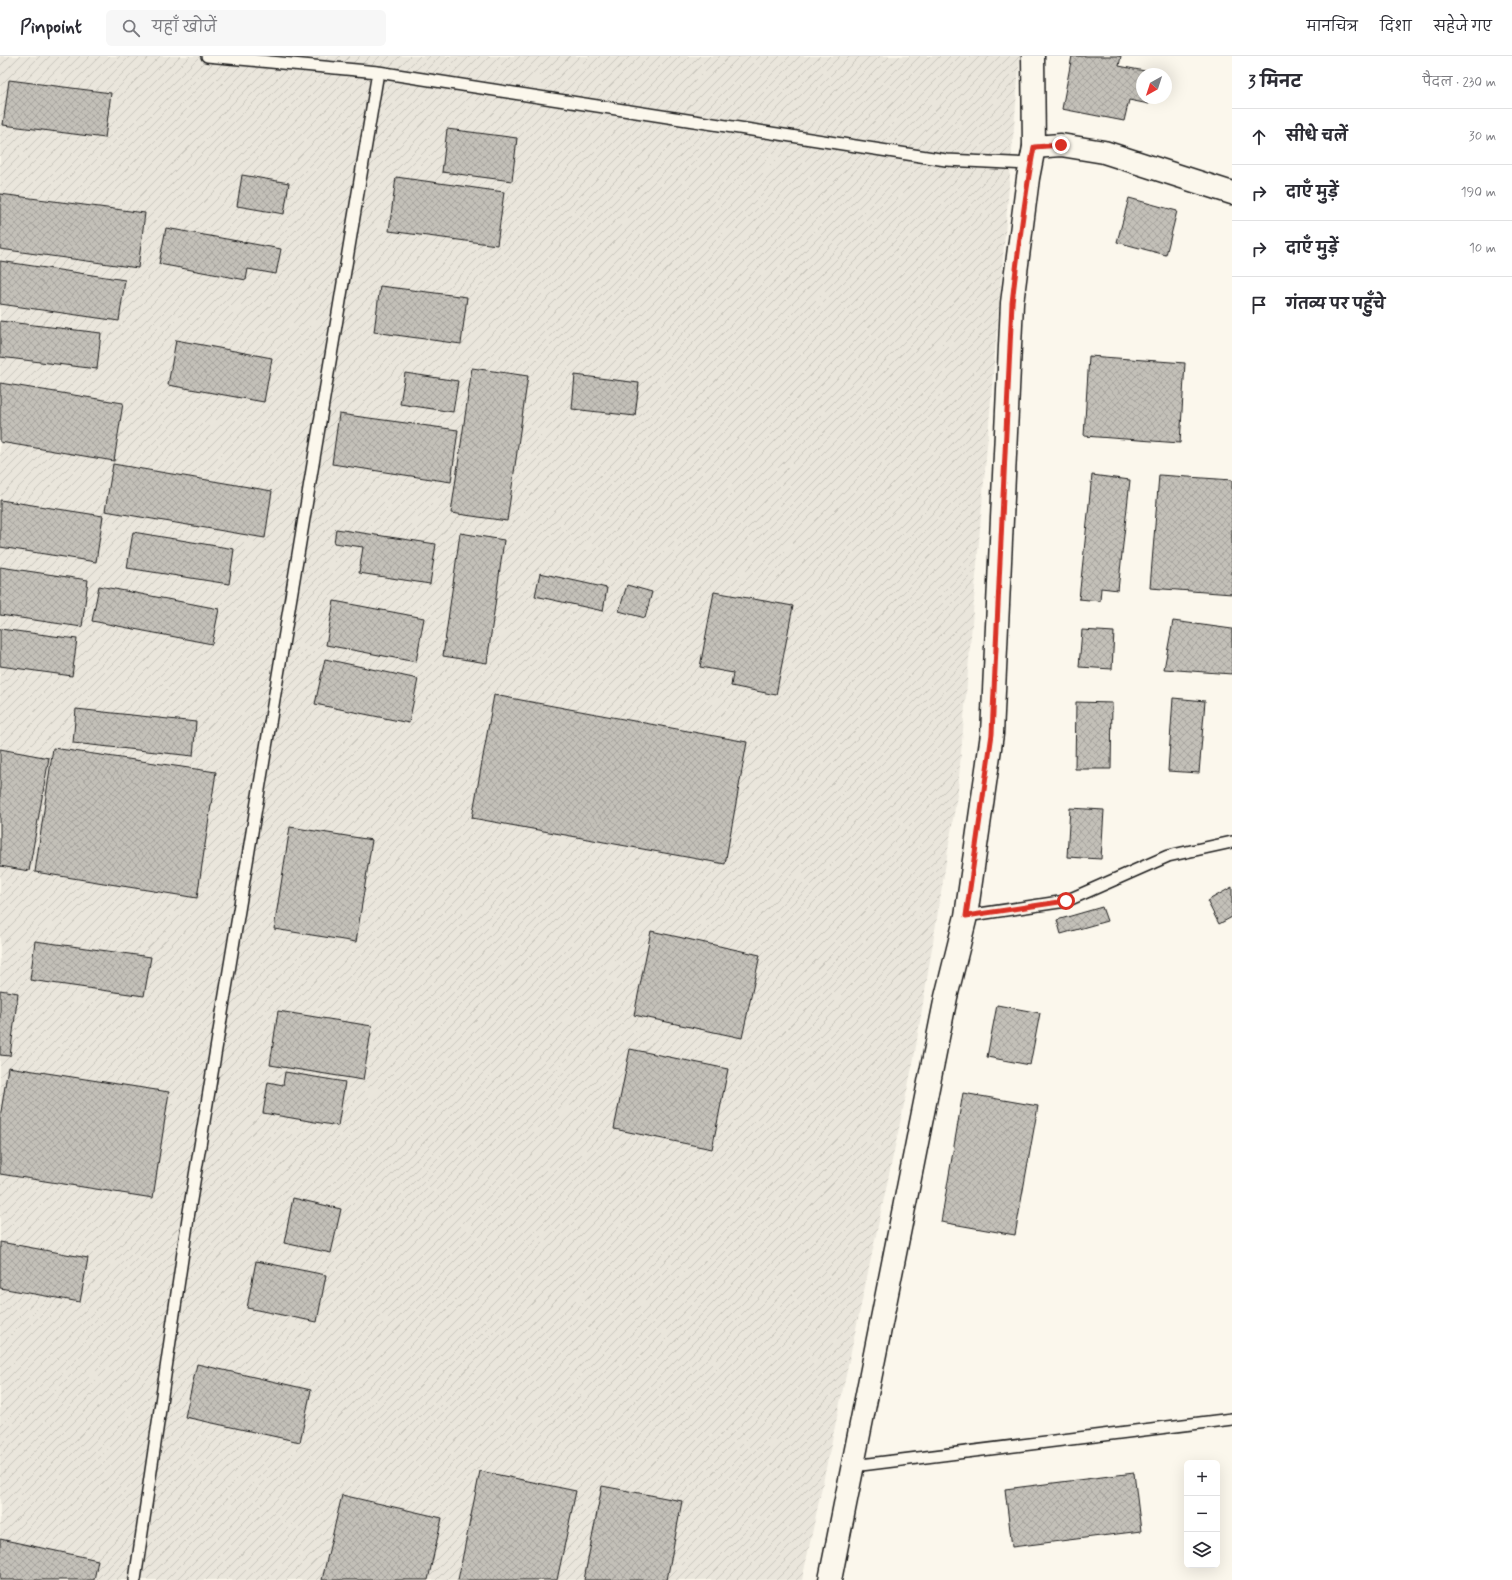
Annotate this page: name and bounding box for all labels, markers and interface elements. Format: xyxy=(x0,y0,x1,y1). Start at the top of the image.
search box xyxy=(106,10,386,46)
text: Pinpoint xyxy=(20,15,82,40)
icon: search xyxy=(120,17,142,39)
text: यहाँ खोजें xyxy=(152,18,217,38)
text: मानचित्र xyxy=(1307,18,1358,36)
text: दिशा xyxy=(1380,18,1412,36)
text: सहेजे गए xyxy=(1434,18,1492,36)
north arrow xyxy=(1136,68,1172,104)
text: 3 मिनट xyxy=(1248,71,1302,93)
text: पैदल · 230 m xyxy=(1422,74,1496,91)
icon: ahead xyxy=(1248,126,1270,148)
text: सीधे चलें xyxy=(1286,127,1348,147)
text: 30 m xyxy=(1469,128,1496,145)
route end xyxy=(1052,136,1070,154)
icon: right xyxy=(1248,182,1270,204)
text: दाएँ मुड़ें xyxy=(1286,183,1338,203)
text: 190 m xyxy=(1461,184,1496,201)
icon: right xyxy=(1248,238,1270,260)
text: दाएँ मुड़ें xyxy=(1286,239,1338,259)
text: 10 m xyxy=(1469,240,1496,257)
icon: arrive xyxy=(1248,294,1270,316)
text: गंतव्य पर पहुँचे xyxy=(1286,295,1385,315)
route start xyxy=(1057,892,1075,910)
map controls xyxy=(1184,1460,1220,1568)
button: + xyxy=(1184,1460,1220,1496)
button: − xyxy=(1184,1496,1220,1532)
button: layers xyxy=(1184,1532,1220,1568)

